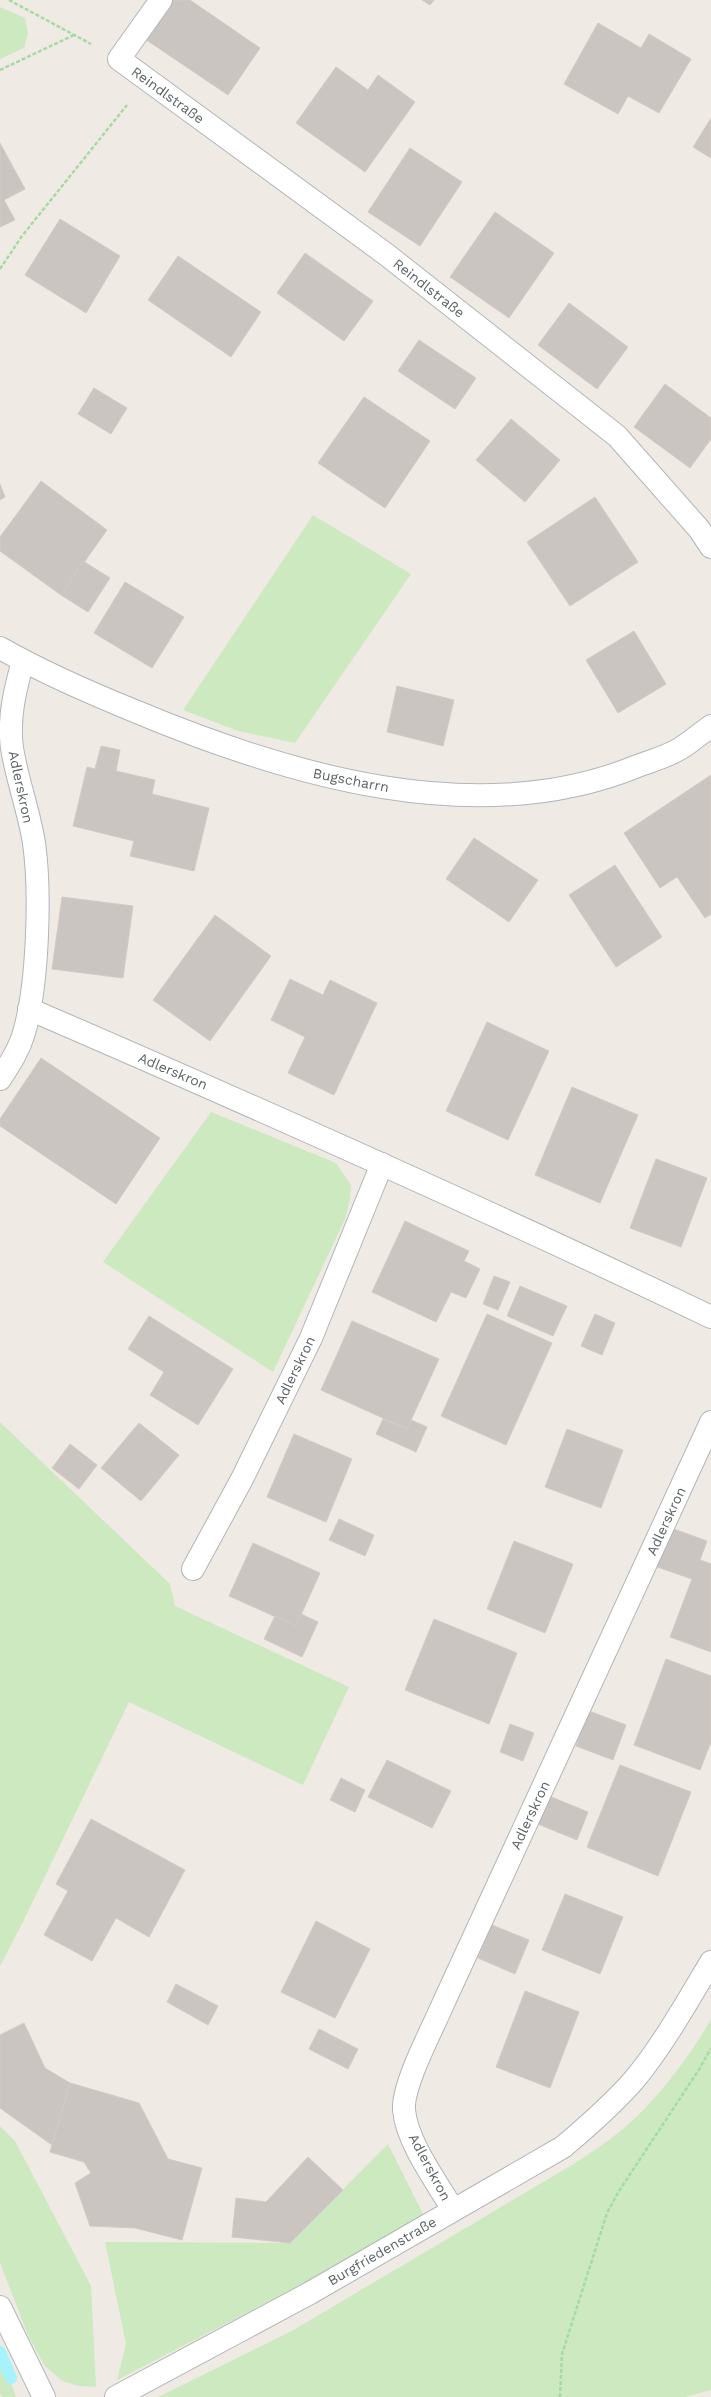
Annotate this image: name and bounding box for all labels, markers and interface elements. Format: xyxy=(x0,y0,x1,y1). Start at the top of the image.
street label: Reindlstraße xyxy=(129,63,207,127)
street label: Reindlstraße xyxy=(390,255,468,321)
street label: Adlerskron xyxy=(6,749,36,825)
street label: Bugscharrn xyxy=(312,765,390,795)
street label: Adlerskron xyxy=(136,1049,210,1093)
street label: Adlerskron xyxy=(272,1333,318,1407)
street label: Adlerskron xyxy=(643,1484,689,1558)
street label: Adlerskron xyxy=(507,1778,553,1852)
street label: Adlerskron xyxy=(406,2131,454,2203)
street label: Burgfriedenstraße xyxy=(325,2213,439,2289)

